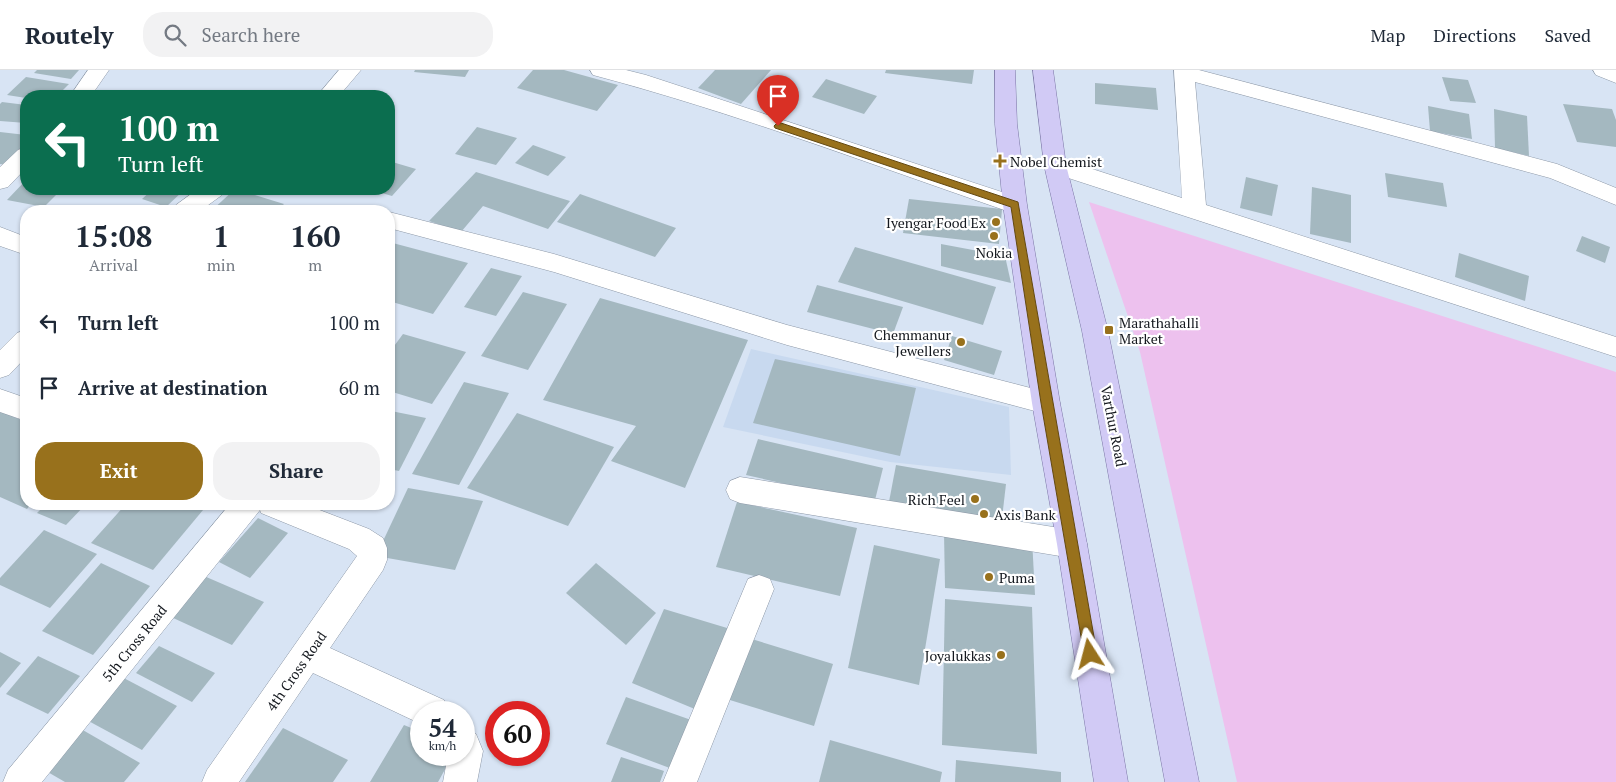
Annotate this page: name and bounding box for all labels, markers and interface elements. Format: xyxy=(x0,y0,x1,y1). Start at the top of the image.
search box xyxy=(143,12,493,57)
text: Routely xyxy=(25,19,113,51)
icon: search xyxy=(161,21,189,49)
text: Search here xyxy=(201,22,300,47)
text: Map xyxy=(1370,23,1405,47)
text: Directions xyxy=(1433,23,1516,47)
text: Saved xyxy=(1544,23,1591,47)
pin xyxy=(757,75,799,126)
icon: arrive xyxy=(764,82,792,110)
text: 100 m xyxy=(118,105,219,151)
icon: left xyxy=(35,110,100,175)
text: Turn left xyxy=(118,149,204,178)
place label: Nobel Chemist xyxy=(1010,152,1103,171)
marker: Nobel Chemist xyxy=(994,155,1006,167)
place label: Iyengar Food Ex xyxy=(886,213,987,232)
text: 15:08 xyxy=(74,216,153,256)
text: 1 xyxy=(213,216,230,256)
text: 160 xyxy=(290,216,341,256)
marker: Iyengar Food Ex xyxy=(990,216,1002,228)
marker: Nokia xyxy=(988,230,1000,242)
place label: Nokia xyxy=(976,243,1012,262)
text: Arrival xyxy=(89,254,138,276)
text: min xyxy=(207,254,235,276)
text: m xyxy=(308,254,322,276)
icon: left xyxy=(35,309,63,337)
text: Turn left xyxy=(78,310,159,335)
text: 100 m xyxy=(329,310,380,335)
place label: Marathahalli Market xyxy=(1119,313,1199,348)
marker: Marathahalli Market xyxy=(1103,324,1115,336)
place label: Chemmanur Jewellers xyxy=(874,325,952,360)
marker: Chemmanur Jewellers xyxy=(955,336,967,348)
icon: arrive xyxy=(35,374,63,402)
text: Arrive at destination xyxy=(78,375,267,400)
text: 60 m xyxy=(339,375,380,400)
street label: Varthur Road xyxy=(1097,384,1131,468)
button: Exit xyxy=(35,442,203,500)
button: Share xyxy=(213,442,380,500)
place label: Rich Feel xyxy=(908,490,965,509)
marker: Rich Feel xyxy=(969,493,981,505)
place label: Axis Bank xyxy=(994,505,1057,524)
marker: Axis Bank xyxy=(978,508,990,520)
place label: Puma xyxy=(999,568,1035,587)
marker: Puma xyxy=(983,571,995,583)
street label: 5th Cross Road xyxy=(97,601,171,685)
street label: 4th Cross Road xyxy=(261,627,331,715)
position arrow xyxy=(1063,627,1115,679)
place label: Joyalukkas xyxy=(925,646,991,665)
marker: Joyalukkas xyxy=(995,649,1007,661)
speed limit sign: 60 xyxy=(485,701,550,766)
text: 54 xyxy=(428,711,457,744)
text: km/h xyxy=(429,738,456,753)

